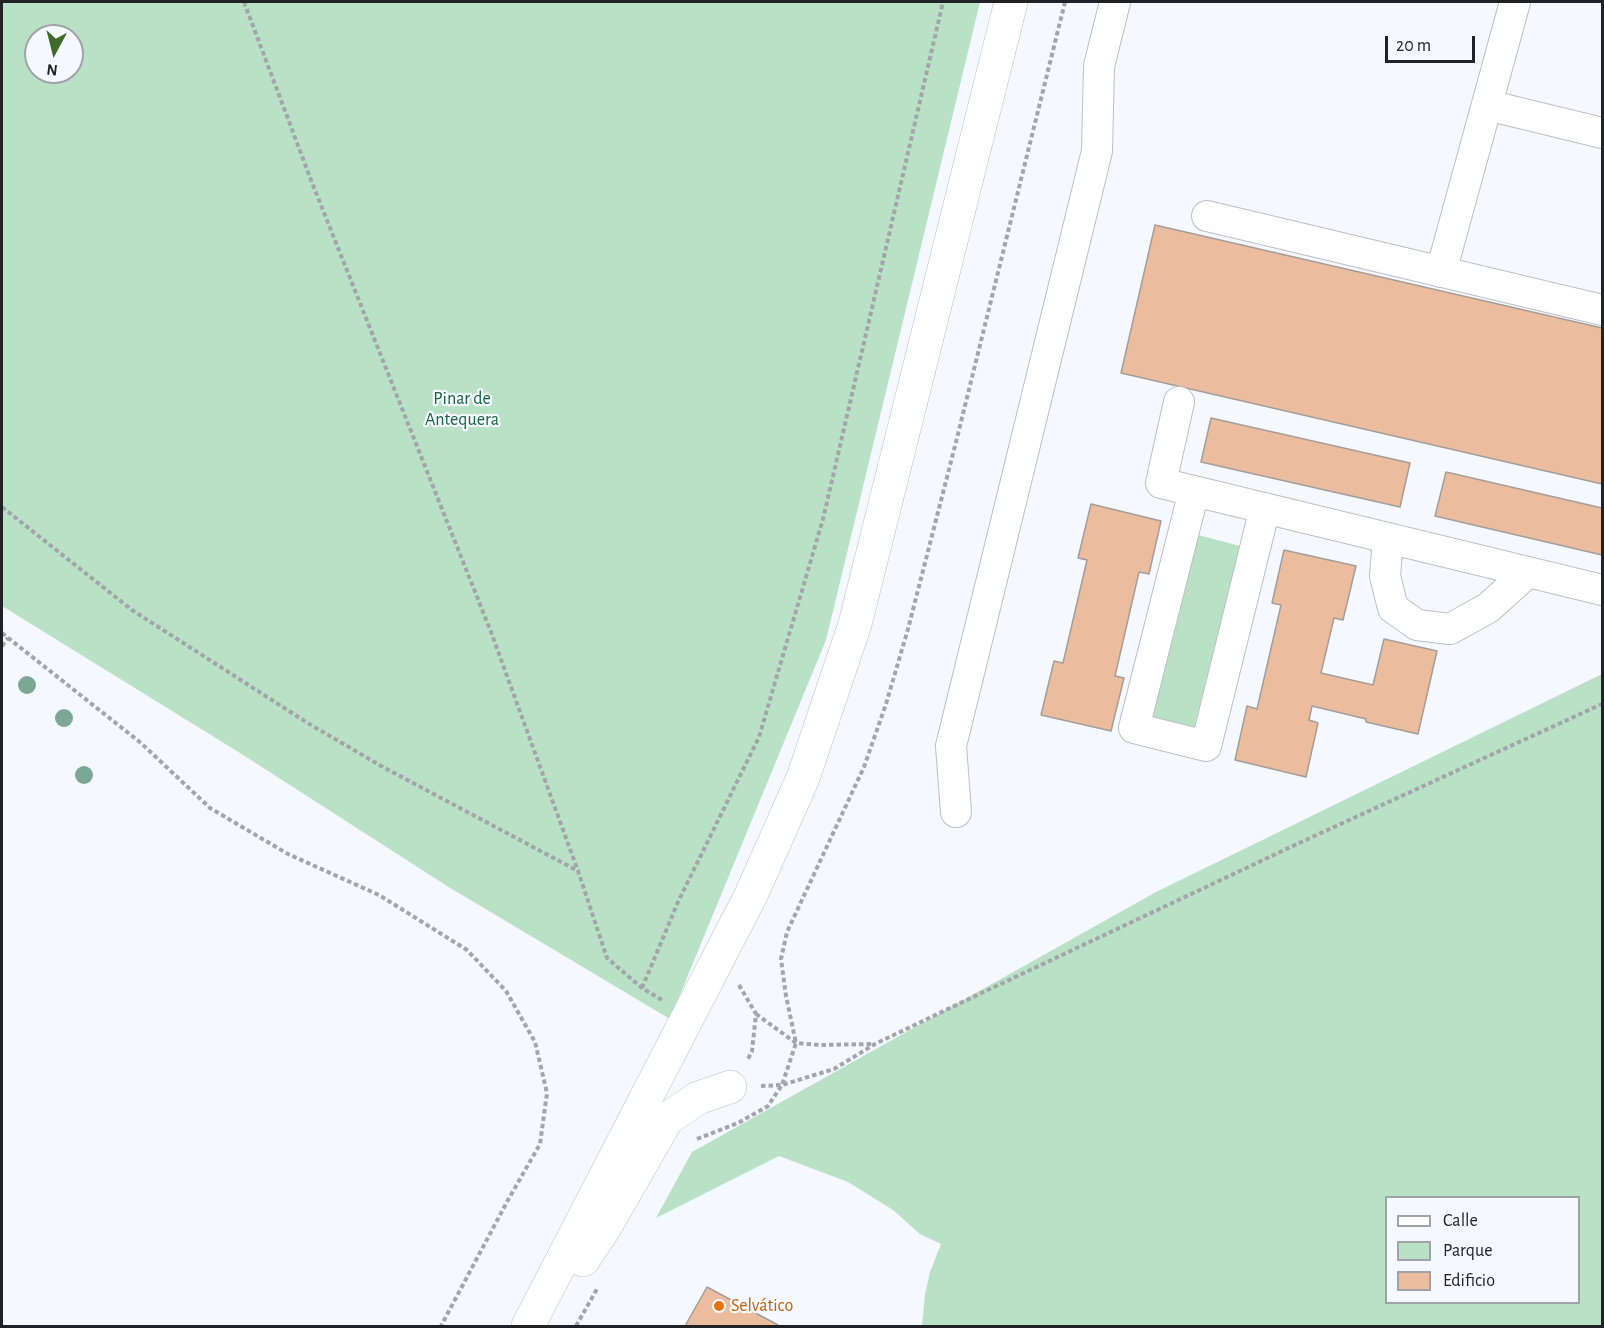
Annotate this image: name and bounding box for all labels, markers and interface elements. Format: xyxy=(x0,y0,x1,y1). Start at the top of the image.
north arrow xyxy=(24,24,84,84)
scale bar xyxy=(1388,24,1478,62)
text: 20 m xyxy=(1396,37,1431,55)
text: N xyxy=(46,61,59,78)
park label: Pinar de Antequera xyxy=(425,388,499,430)
legend xyxy=(1385,1196,1580,1304)
text: Calle xyxy=(1443,1212,1478,1230)
text: Parque xyxy=(1443,1242,1492,1260)
text: Edificio xyxy=(1443,1272,1495,1290)
place label: Selvático xyxy=(731,1295,793,1317)
marker: Selvático xyxy=(712,1299,726,1313)

